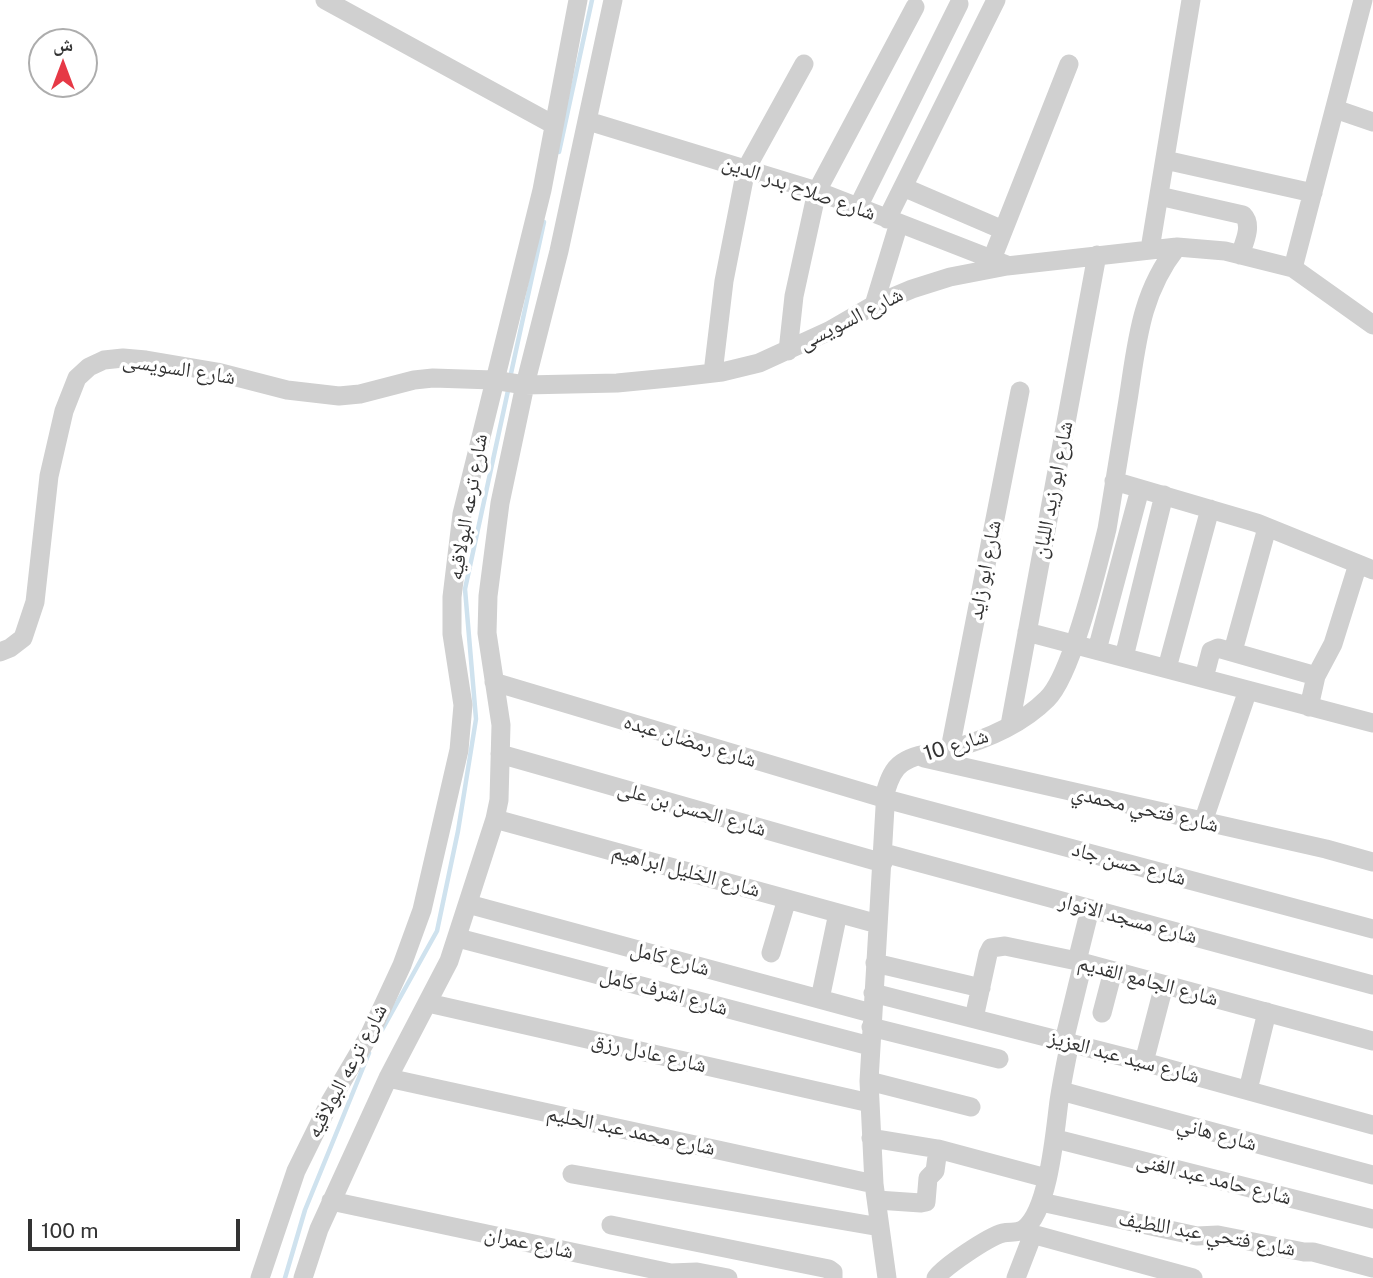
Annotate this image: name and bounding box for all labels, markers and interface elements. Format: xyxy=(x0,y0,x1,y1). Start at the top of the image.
north arrow xyxy=(28,28,98,98)
text: ش xyxy=(53,33,73,55)
street label: شارع صلاح بدر الدين xyxy=(719,150,879,226)
street label: شارع السويسى xyxy=(795,282,907,356)
street label: شارع السويسى xyxy=(121,348,237,390)
street label: شارع ابو زيد اللبان xyxy=(1027,419,1079,561)
street label: شارع ترعه البولاقيه xyxy=(443,432,493,582)
street label: شارع ابو زايد xyxy=(963,518,1007,622)
street label: شارع رمضان عبده xyxy=(621,709,759,773)
street label: شارع 10 xyxy=(921,723,991,767)
street label: شارع الحسن بن على xyxy=(615,776,769,842)
street label: شارع فتحي محمدي xyxy=(1069,780,1221,838)
street label: شارع حسن جاد xyxy=(1069,837,1189,891)
street label: شارع الخليل ابراهيم xyxy=(609,839,763,903)
street label: شارع مسجد الانوار xyxy=(1056,888,1200,950)
street label: شارع كامل xyxy=(628,936,712,982)
street label: شارع الجامع القديم xyxy=(1075,950,1221,1012)
street label: شارع اشرف كامل xyxy=(597,963,731,1021)
street label: شارع ترعه البولاقيه xyxy=(301,1000,393,1142)
street label: شارع سيد عبد العزيز xyxy=(1046,1025,1202,1089)
street label: شارع عادل رزق xyxy=(589,1028,709,1078)
street label: شارع محمد عبد الحليم xyxy=(545,1101,717,1161)
street label: شارع هاني xyxy=(1175,1111,1259,1157)
street label: شارع حامد عبد الغنى xyxy=(1134,1148,1294,1210)
scale bar xyxy=(32,1204,243,1248)
street label: شارع فتحي عبد اللطيف xyxy=(1117,1206,1297,1262)
text: 100 m xyxy=(41,1218,98,1243)
street label: شارع عمران xyxy=(482,1221,576,1265)

